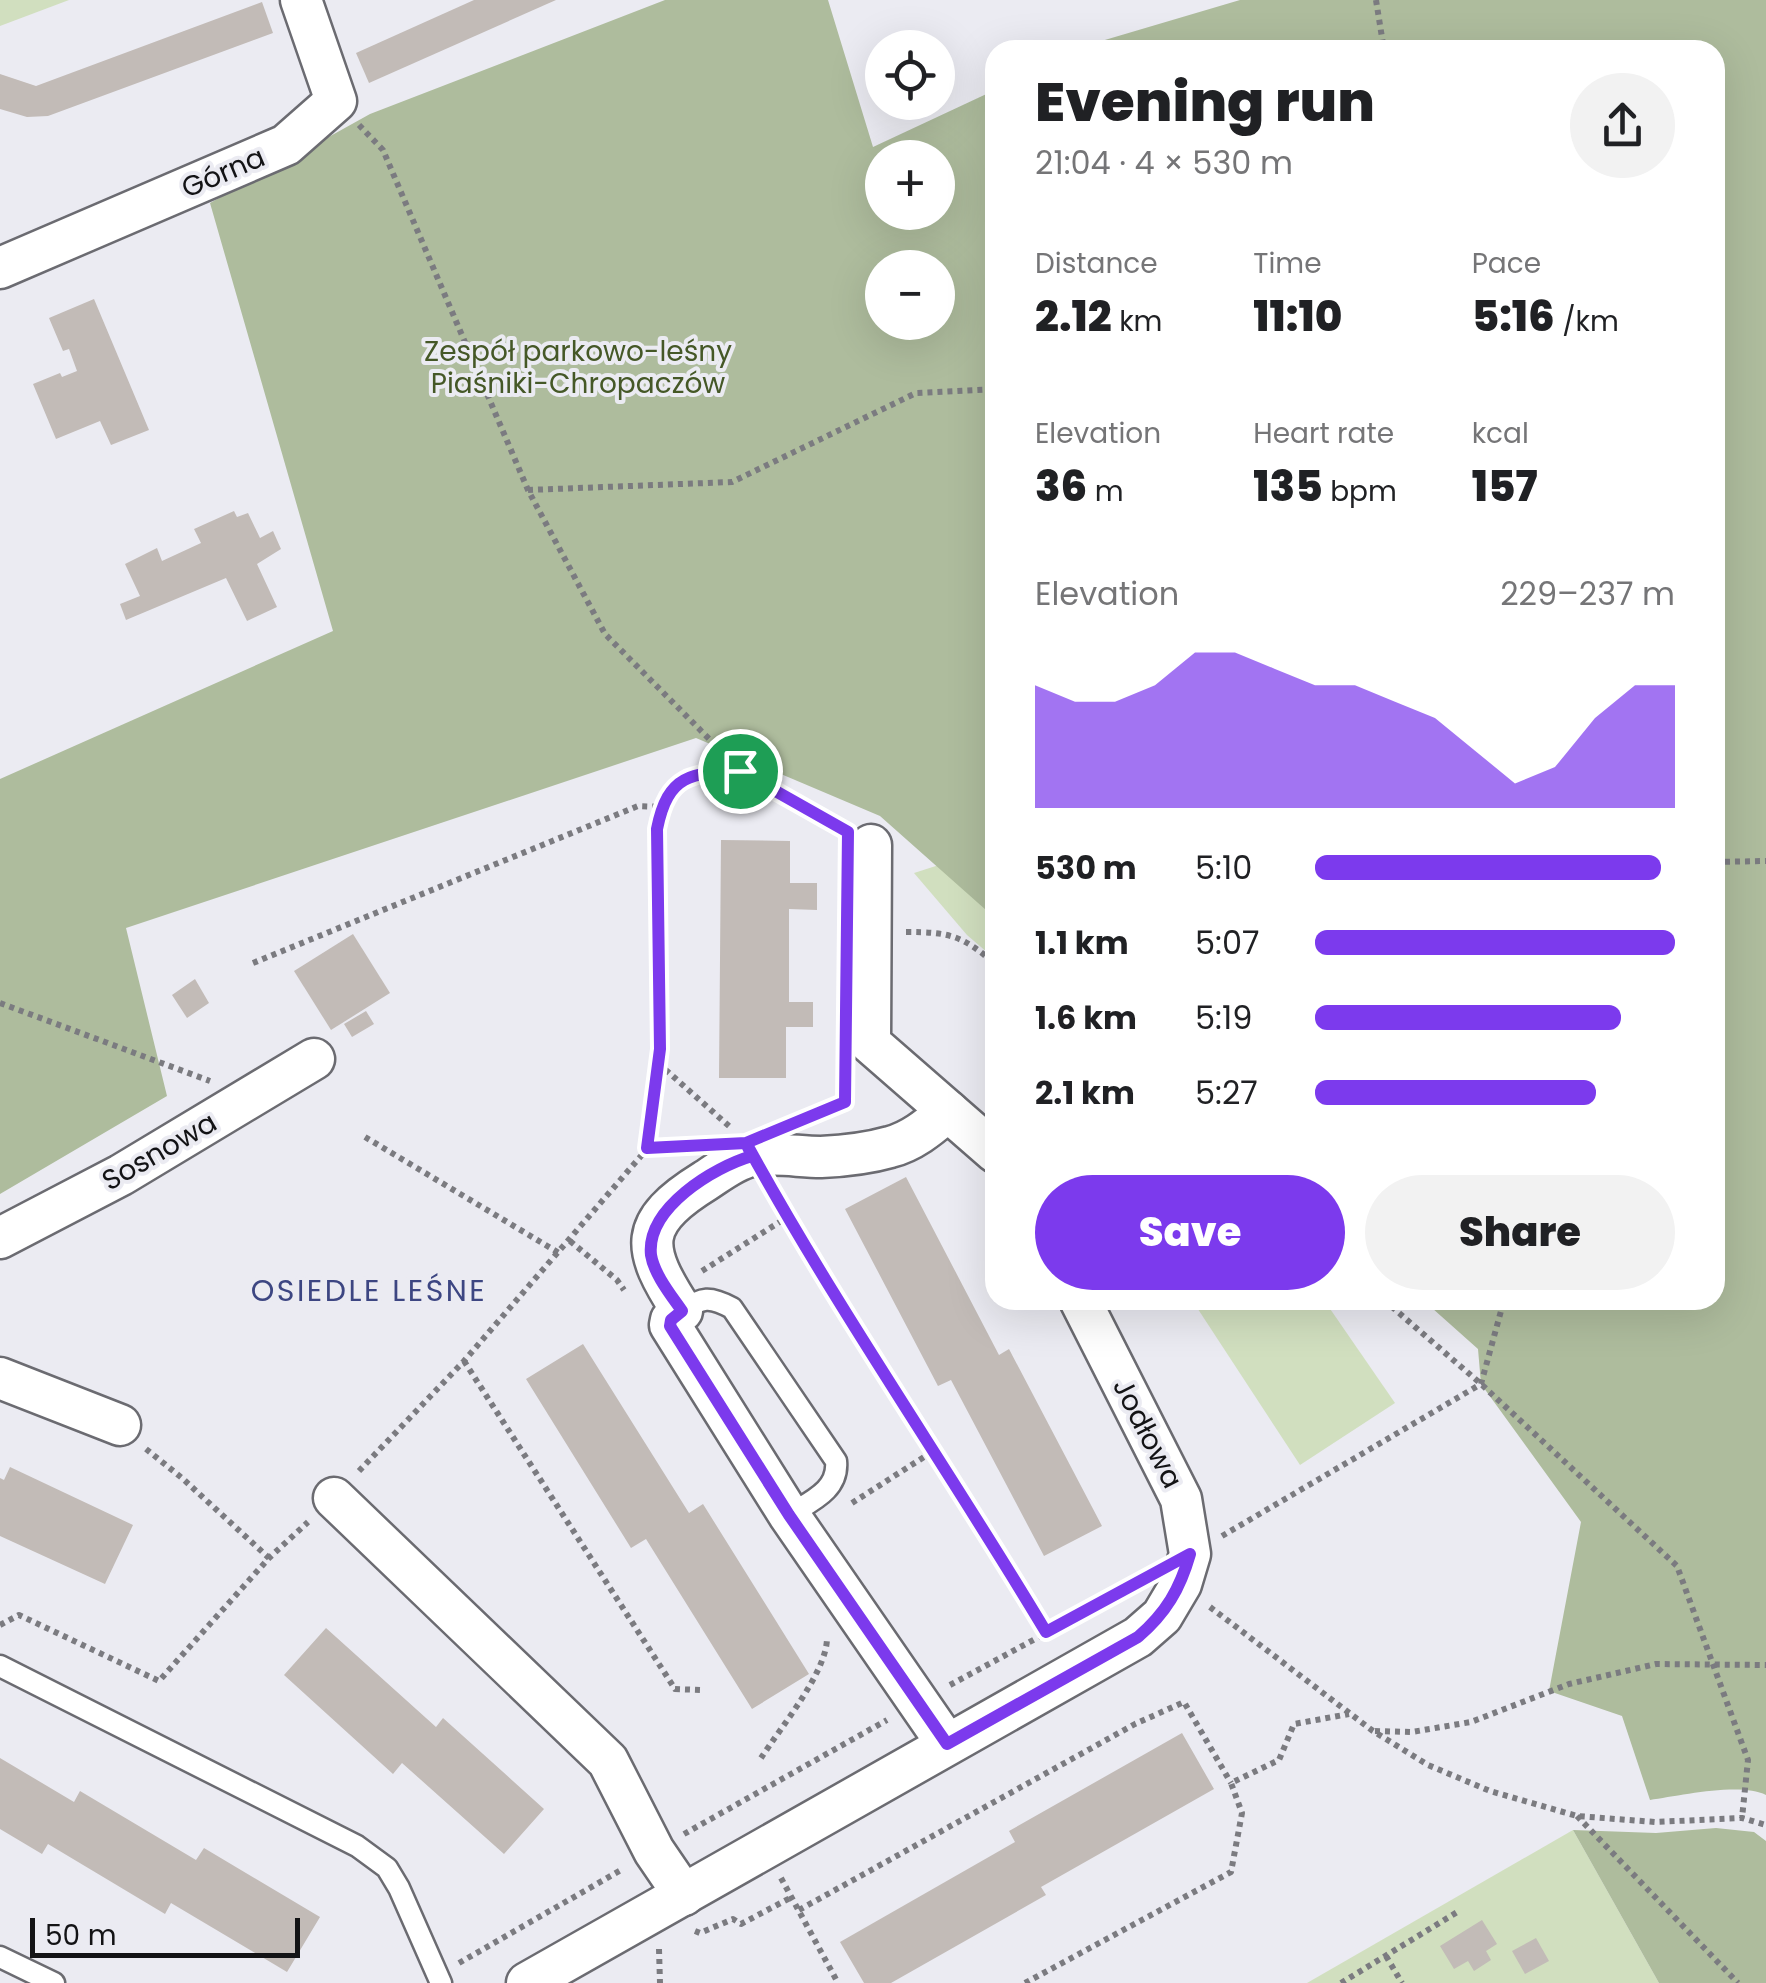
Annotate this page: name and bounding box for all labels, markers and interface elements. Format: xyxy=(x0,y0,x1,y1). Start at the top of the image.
map controls xyxy=(865,30,955,340)
button: locate xyxy=(865,30,955,120)
text: Evening run xyxy=(1035,63,1375,140)
button: share xyxy=(1570,73,1675,178)
street label: Górna xyxy=(176,138,271,207)
button: + xyxy=(865,140,955,230)
text: 21:04 · 4 × 530 m xyxy=(1035,140,1293,185)
text: Distance xyxy=(1035,244,1158,283)
text: Time xyxy=(1253,244,1322,283)
text: Pace xyxy=(1472,244,1541,283)
button: − xyxy=(865,250,955,340)
text: 2.12 xyxy=(1035,287,1112,346)
text: 11:10 xyxy=(1253,287,1342,346)
text: 5:16 xyxy=(1472,287,1555,346)
text: km xyxy=(1112,302,1162,341)
text: /km xyxy=(1555,302,1619,341)
park label: Zespół parkowo-leśny Piaśniki-Chropaczów xyxy=(424,332,732,403)
text: Elevation xyxy=(1035,414,1161,453)
text: Heart rate xyxy=(1253,414,1394,453)
text: kcal xyxy=(1472,414,1529,453)
text: 36 xyxy=(1035,457,1087,516)
text: 135 xyxy=(1253,457,1323,516)
text: 157 xyxy=(1472,457,1537,516)
text: m xyxy=(1087,472,1124,511)
text: bpm xyxy=(1323,472,1397,511)
text: Elevation xyxy=(1035,571,1179,616)
text: 229–237 m xyxy=(1500,571,1675,616)
pin xyxy=(698,729,783,814)
icon: arrive xyxy=(713,744,768,799)
text: 530 m xyxy=(1035,845,1137,890)
text: 5:10 xyxy=(1195,845,1252,890)
text: 1.1 km xyxy=(1035,920,1129,965)
text: 5:07 xyxy=(1195,920,1259,965)
text: 1.6 km xyxy=(1035,995,1137,1040)
text: 5:19 xyxy=(1195,995,1252,1040)
text: 2.1 km xyxy=(1035,1070,1135,1115)
text: 5:27 xyxy=(1195,1070,1258,1115)
street label: Sosnowa xyxy=(95,1103,224,1200)
button: Save xyxy=(1035,1175,1345,1290)
button: Share xyxy=(1365,1175,1675,1290)
district label: OSIEDLE LEŚNE xyxy=(251,1269,487,1312)
street label: Jodłowa xyxy=(1103,1372,1192,1495)
scale bar xyxy=(30,1913,300,1958)
text: 50 m xyxy=(45,1916,116,1955)

